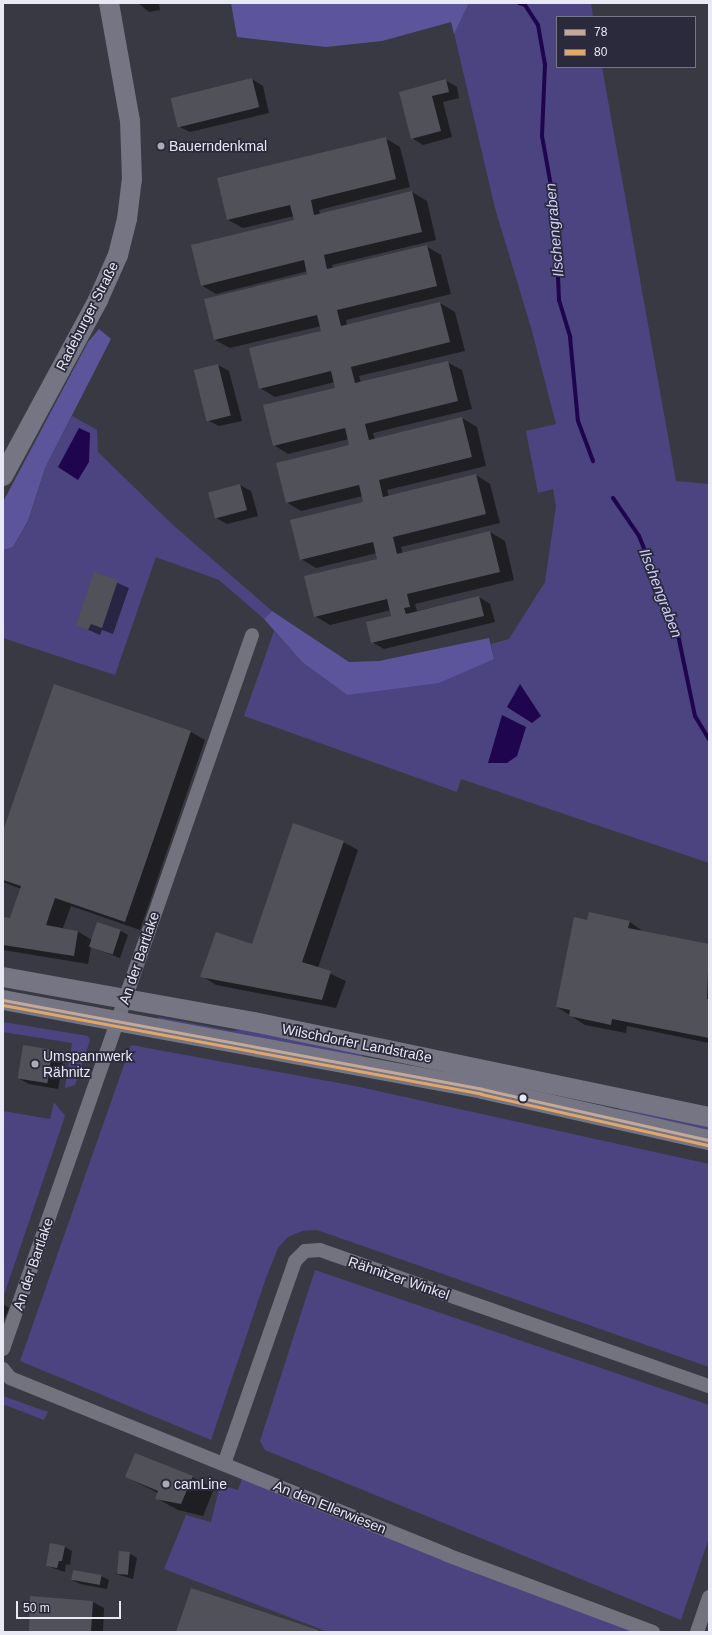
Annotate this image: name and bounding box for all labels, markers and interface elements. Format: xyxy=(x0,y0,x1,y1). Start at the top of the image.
legend xyxy=(556,16,696,68)
text: 78 xyxy=(594,25,607,39)
text: 80 xyxy=(594,45,607,59)
place label: Bauerndenkmal xyxy=(169,138,267,154)
marker: Bauerndenkmal xyxy=(156,141,166,151)
water label: Ilschengraben xyxy=(541,182,567,278)
street label: Radeburger Straße xyxy=(52,259,122,373)
water label: Ilschengraben xyxy=(636,546,686,640)
street label: An der Bartlake xyxy=(115,910,163,1006)
street label: Wilschdorfer Landstraße xyxy=(281,1020,433,1066)
place label: Umspannwerk Rähnitz xyxy=(43,1048,132,1080)
marker: Umspannwerk Rähnitz xyxy=(30,1059,40,1069)
unlabelled marker xyxy=(518,1093,528,1103)
street label: An der Bartlake xyxy=(9,1216,57,1312)
street label: Rähnitzer Winkel xyxy=(346,1253,452,1303)
place label: camLine xyxy=(174,1476,227,1492)
street label: An den Ellerwiesen xyxy=(271,1477,389,1537)
marker: camLine xyxy=(161,1479,171,1489)
scale bar xyxy=(18,1593,123,1619)
text: 50 m xyxy=(23,1601,50,1615)

